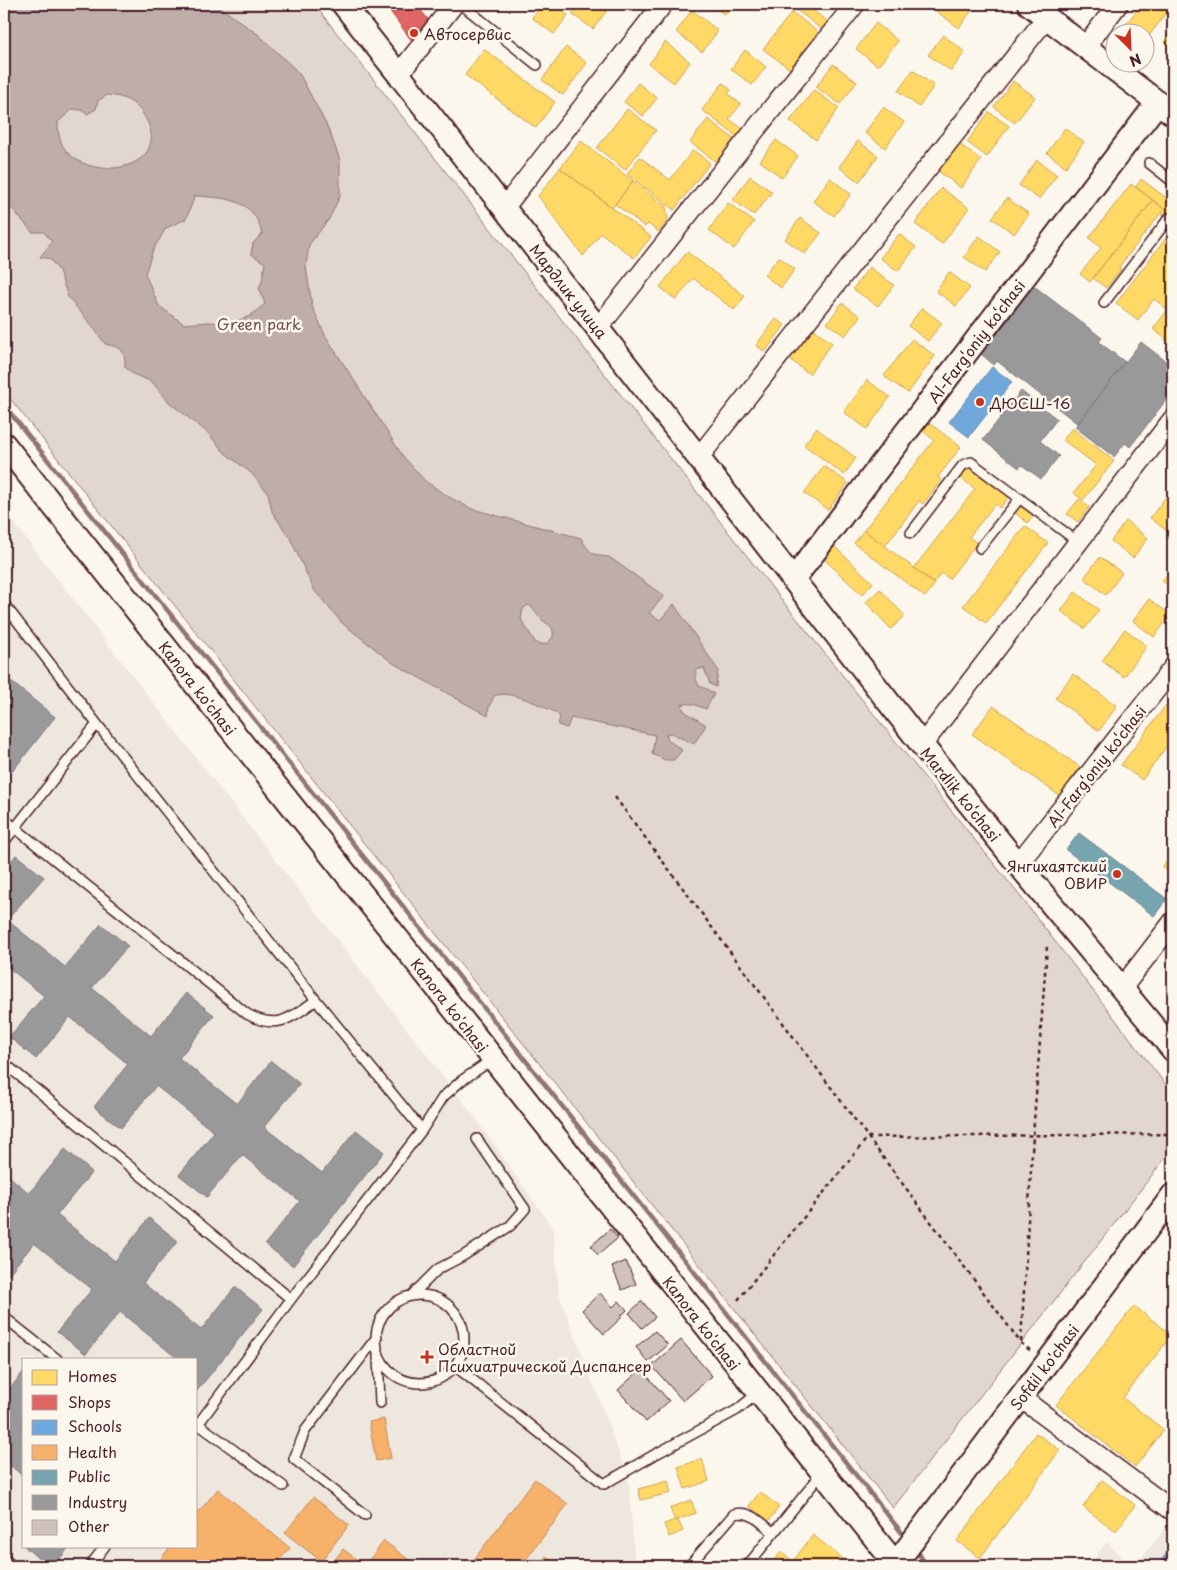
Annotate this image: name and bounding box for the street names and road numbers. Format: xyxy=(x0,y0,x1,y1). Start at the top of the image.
street label: Мардлик улица xyxy=(525,239,614,344)
street label: Al-Farg‘oniy ko‘chasi xyxy=(922,274,1030,408)
street label: Kanora ko'chasi xyxy=(154,636,242,740)
street label: Al-Farg‘oniy ko‘chasi xyxy=(1041,700,1151,832)
street label: Mardlik ko‘chasi xyxy=(916,742,1006,846)
street label: Kanora ko'chasi xyxy=(406,953,494,1057)
street label: Kanora ko'chasi xyxy=(658,1271,746,1375)
street label: Sofdil ko'chasi xyxy=(1004,1319,1084,1415)

